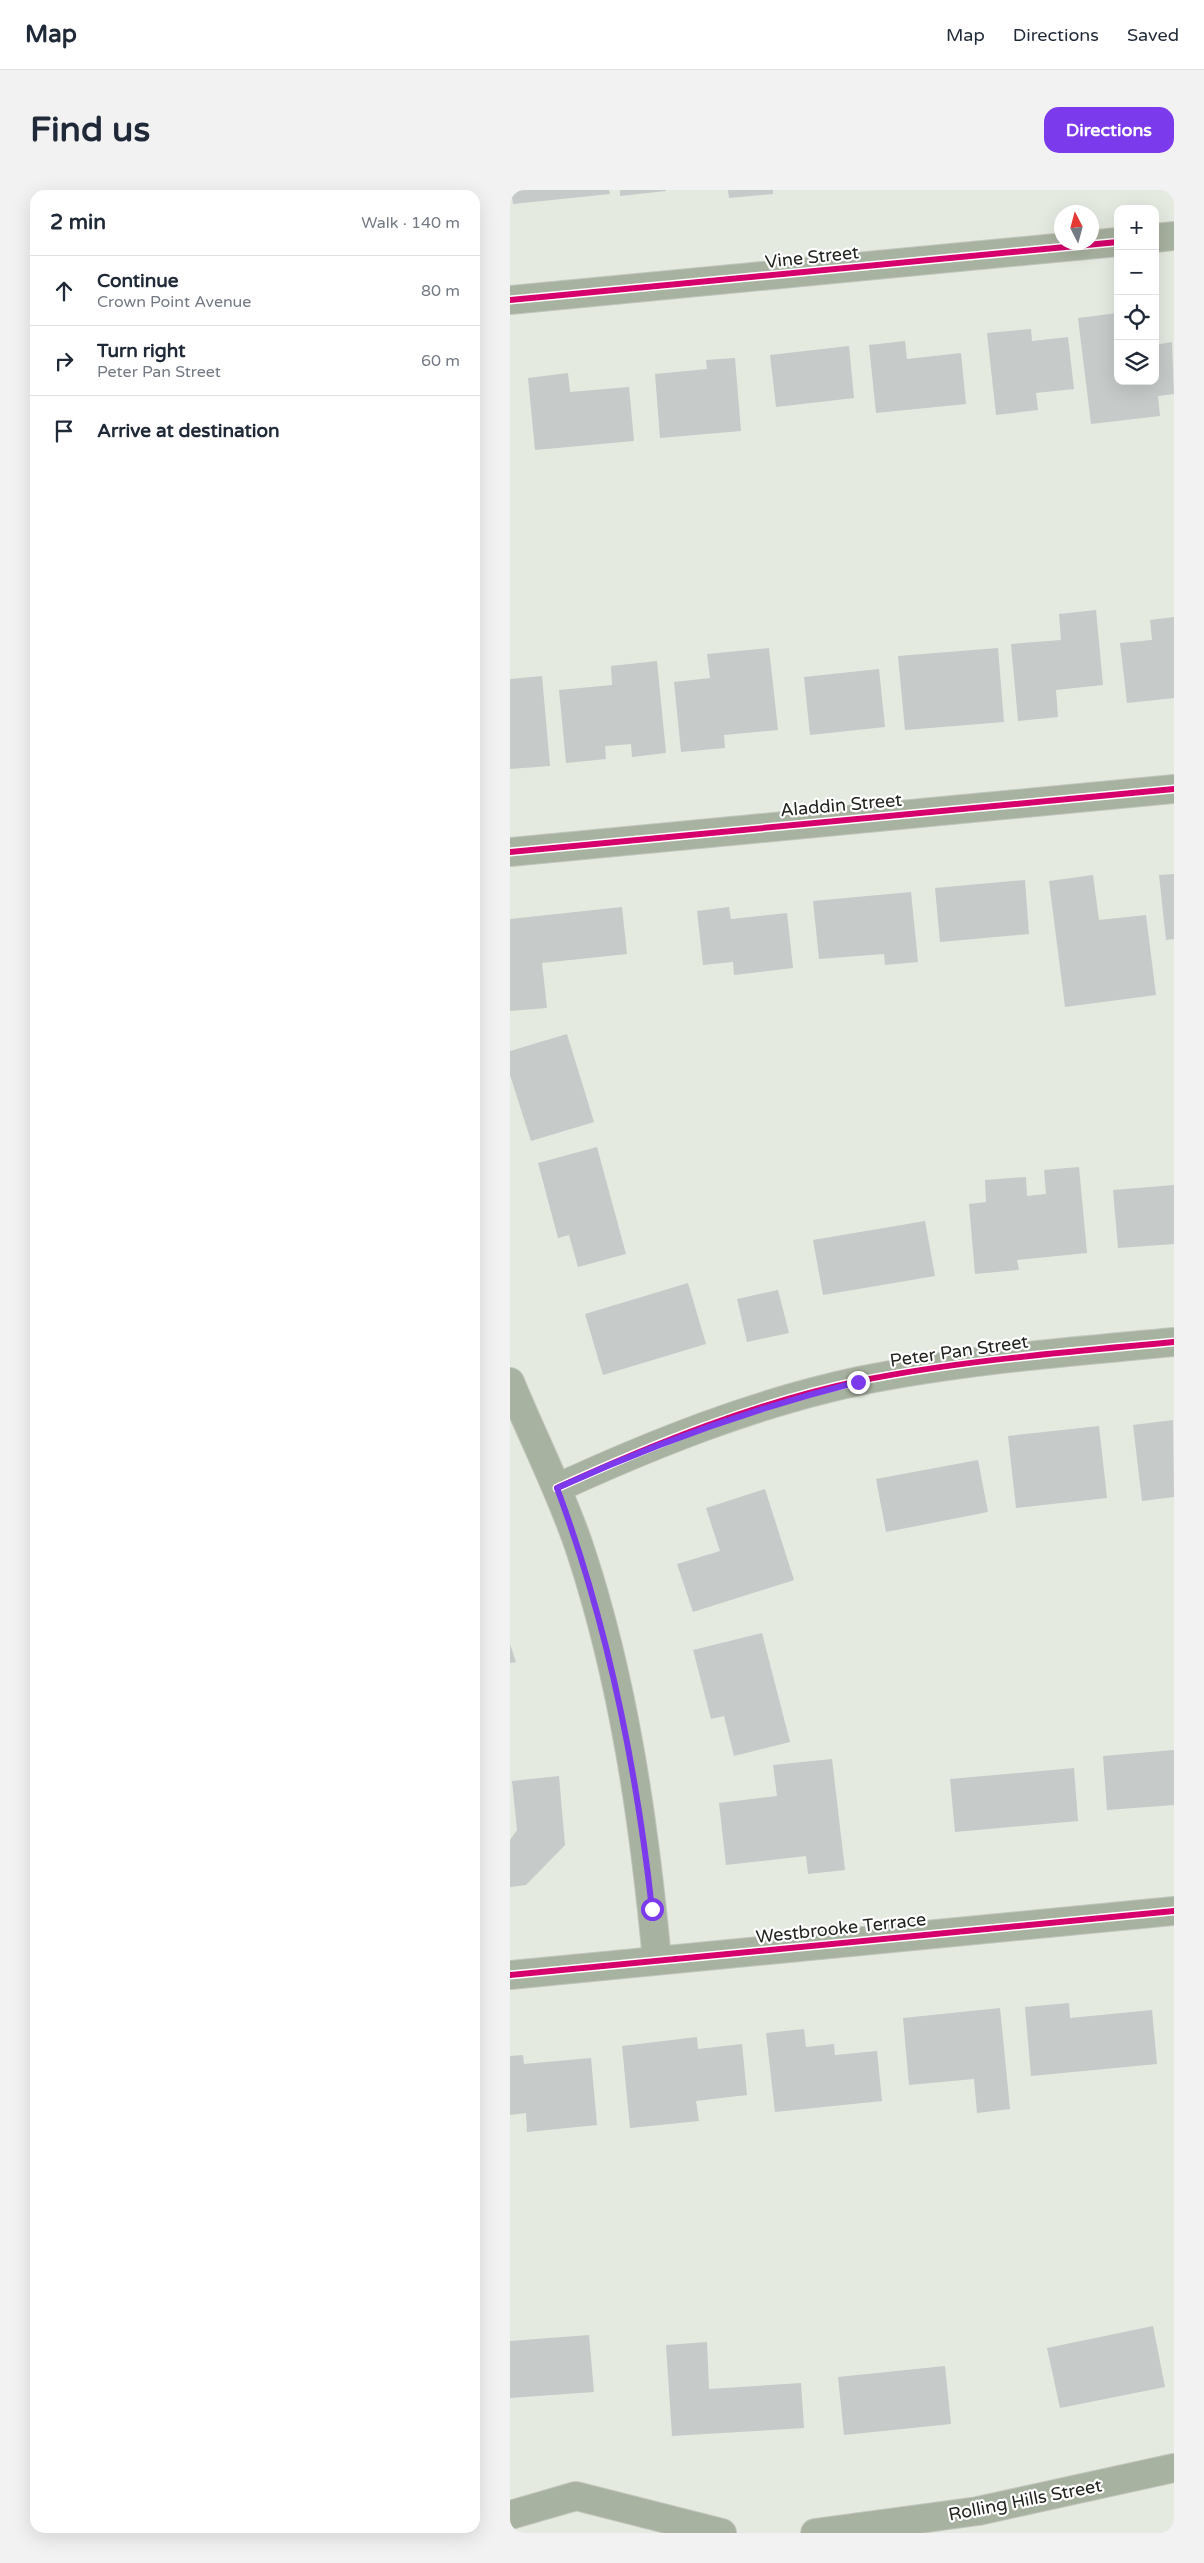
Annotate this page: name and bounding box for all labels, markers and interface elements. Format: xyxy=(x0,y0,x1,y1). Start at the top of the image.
text: Map xyxy=(25,20,77,49)
text: Map xyxy=(946,24,985,46)
text: Directions xyxy=(1013,24,1099,46)
text: Saved xyxy=(1127,24,1179,46)
button: Directions xyxy=(1044,107,1174,153)
text: Find us xyxy=(30,109,150,151)
north arrow xyxy=(1054,205,1099,250)
map controls xyxy=(1114,205,1159,385)
button: + xyxy=(1114,205,1159,250)
text: 2 min xyxy=(50,210,106,235)
text: Walk · 140 m xyxy=(361,213,460,233)
street label: Vine Street xyxy=(764,241,860,273)
button: − xyxy=(1114,250,1159,295)
text: Continue xyxy=(97,270,179,292)
icon: ahead xyxy=(50,277,78,305)
text: 80 m xyxy=(421,281,460,301)
text: Crown Point Avenue xyxy=(97,292,251,312)
button: locate xyxy=(1114,295,1159,340)
text: Turn right xyxy=(97,340,185,362)
button: layers xyxy=(1114,340,1159,385)
icon: right xyxy=(50,347,78,375)
text: 60 m xyxy=(421,351,460,371)
text: Peter Pan Street xyxy=(97,362,221,382)
icon: arrive xyxy=(50,417,78,445)
text: Arrive at destination xyxy=(97,420,280,442)
street label: Aladdin Street xyxy=(779,789,903,821)
street label: Peter Pan Street xyxy=(888,1330,1030,1372)
route end xyxy=(847,1371,870,1394)
route start xyxy=(641,1898,664,1921)
street label: Westbrooke Terrace xyxy=(755,1908,927,1948)
street label: Rolling Hills Street xyxy=(946,2474,1104,2526)

